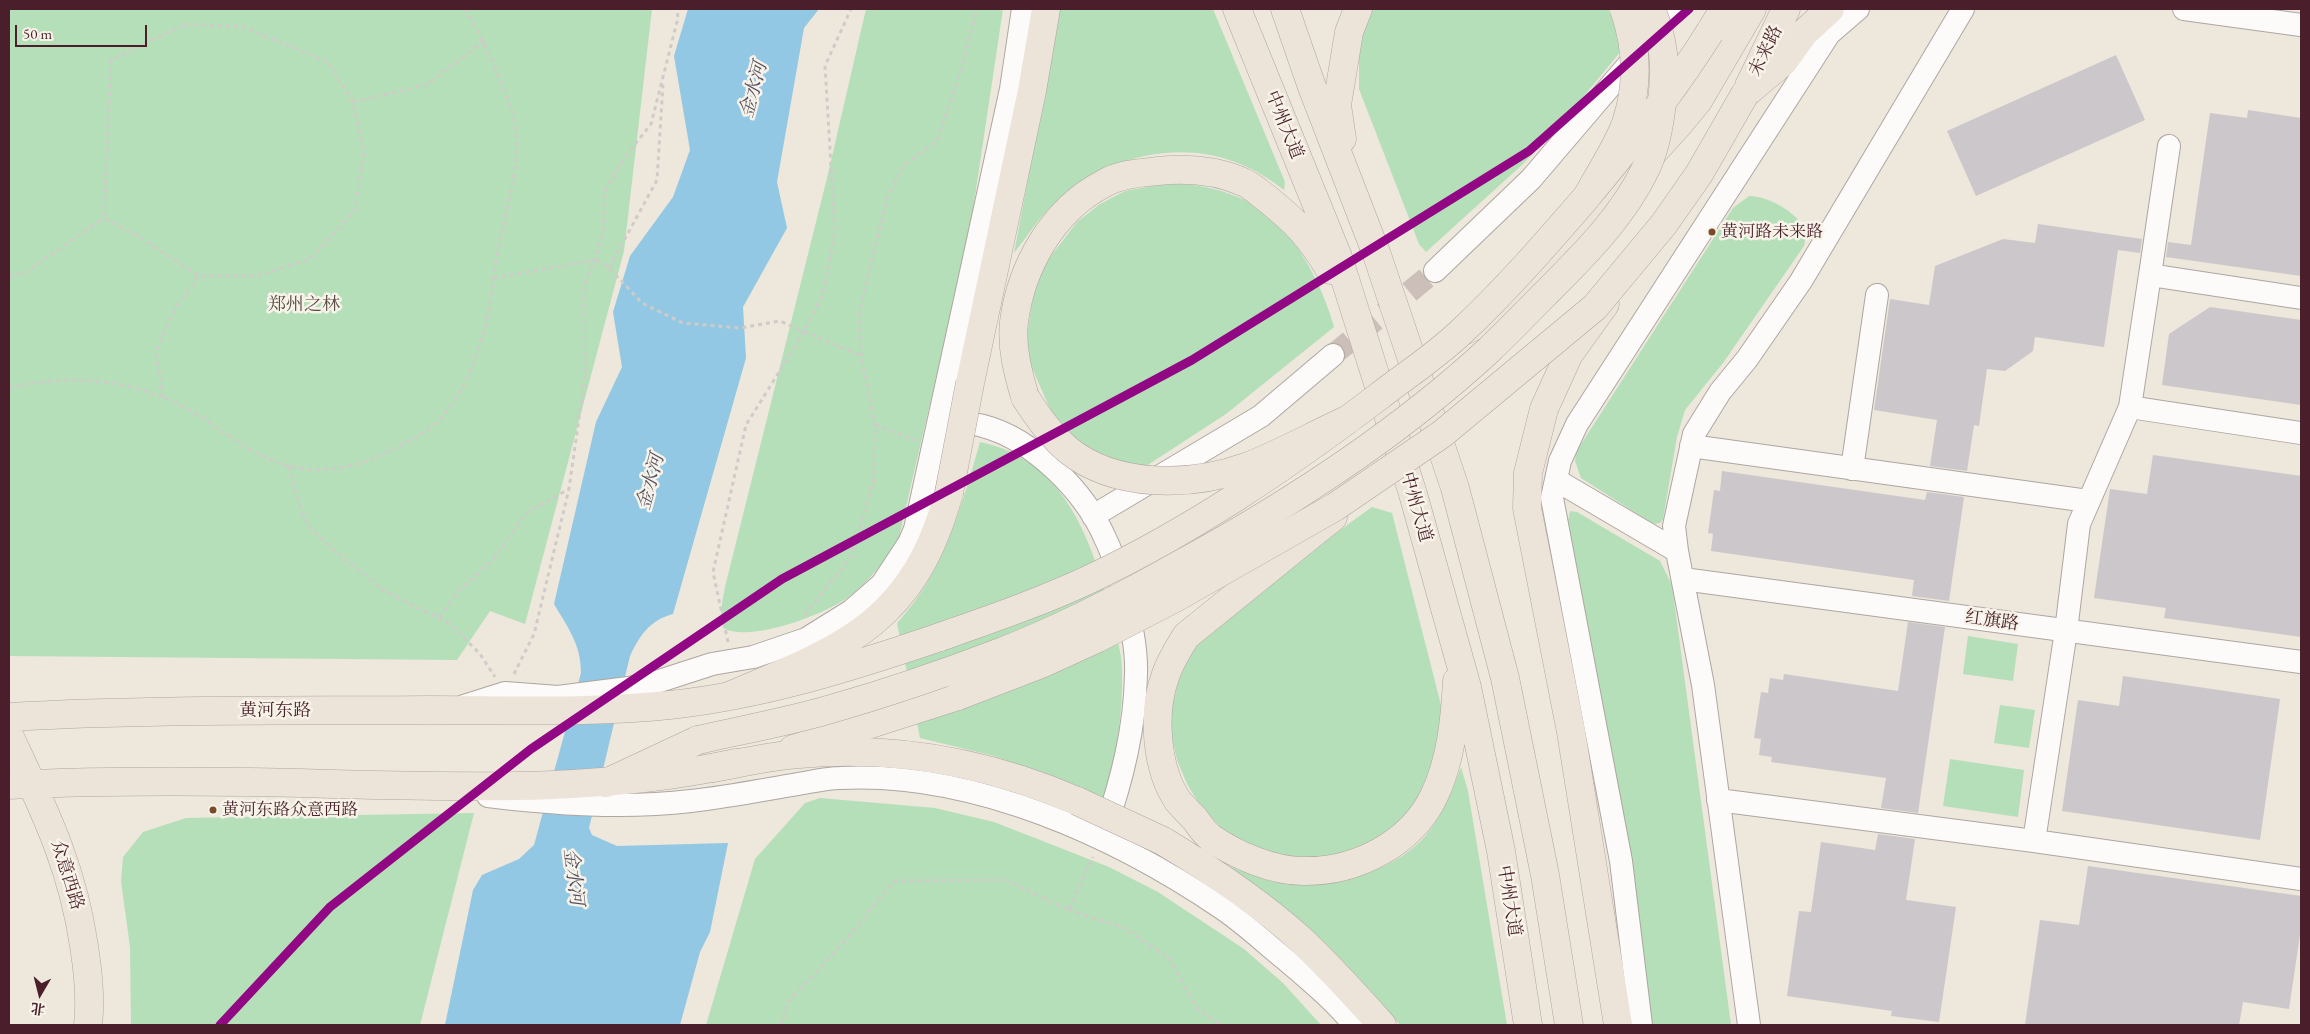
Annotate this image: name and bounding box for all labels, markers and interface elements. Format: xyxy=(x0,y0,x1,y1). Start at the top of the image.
scale bar xyxy=(18,15,150,47)
street label: 未来路 xyxy=(1744,22,1788,80)
text: 50 m xyxy=(23,24,52,43)
water label: 金水河 xyxy=(736,60,772,120)
street label: 中州大道 xyxy=(1261,88,1307,162)
place label: 黄河路未来路 xyxy=(1721,222,1823,242)
marker: 黄河路未来路 xyxy=(1707,227,1717,237)
park label: 郑州之林 xyxy=(268,294,340,316)
water label: 金水河 xyxy=(633,452,669,512)
street label: 中州大道 xyxy=(1396,469,1436,545)
street label: 红旗路 xyxy=(1964,607,2020,635)
street label: 黄河东路 xyxy=(239,700,311,722)
place label: 黄河东路众意西路 xyxy=(222,800,358,820)
marker: 黄河东路众意西路 xyxy=(208,805,218,815)
street label: 众意西路 xyxy=(46,837,88,913)
water label: 金水河 xyxy=(558,847,588,907)
street label: 中州大道 xyxy=(1493,864,1525,938)
north arrow xyxy=(15,969,65,1019)
text: 北 xyxy=(30,999,46,1019)

